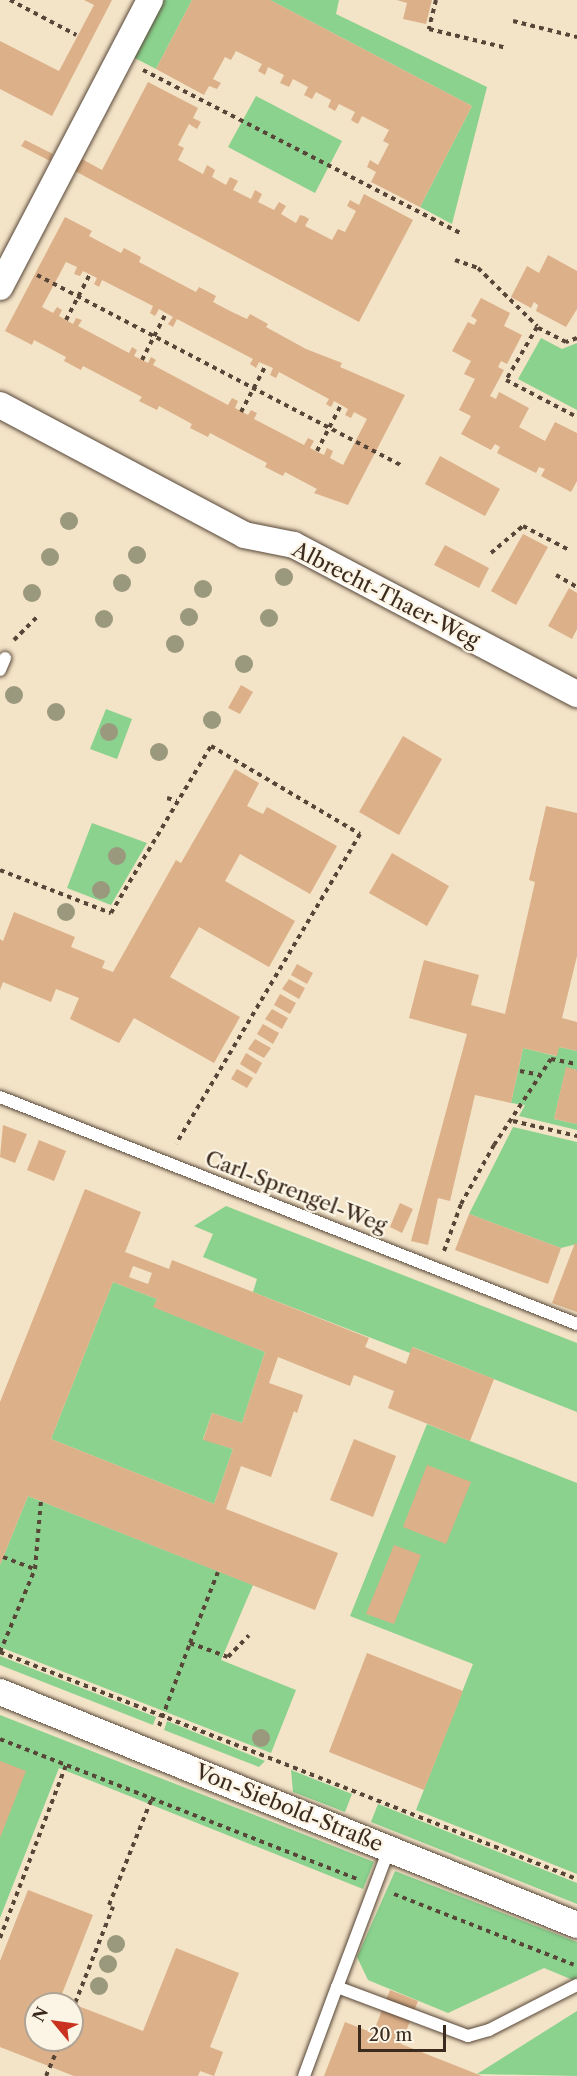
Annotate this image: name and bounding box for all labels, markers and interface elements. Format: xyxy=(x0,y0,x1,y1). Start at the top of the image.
street label: Albrecht-Thaer-Weg xyxy=(288,537,484,653)
street label: Carl-Sprengel-Weg xyxy=(202,1146,390,1238)
street label: Von-Siebold-Straße xyxy=(192,1759,386,1857)
north arrow xyxy=(24,1992,84,2052)
text: N xyxy=(28,2003,52,2025)
scale bar xyxy=(361,2013,450,2051)
text: 20 m xyxy=(369,2024,412,2046)

